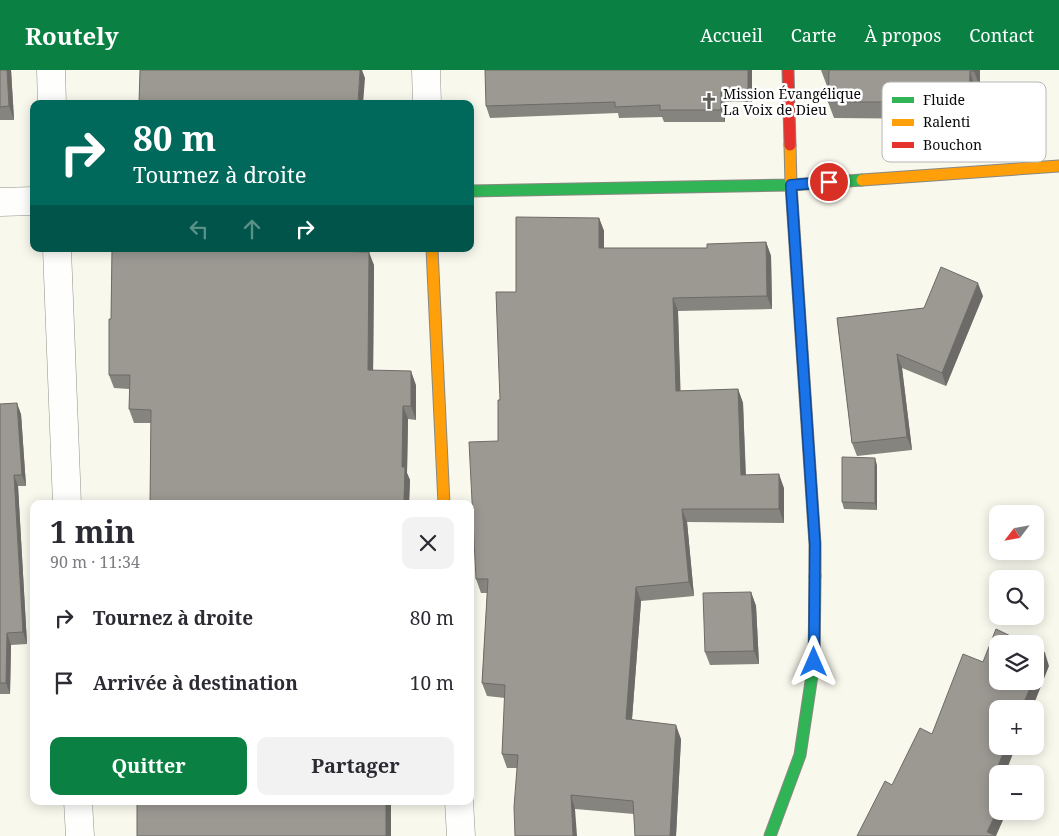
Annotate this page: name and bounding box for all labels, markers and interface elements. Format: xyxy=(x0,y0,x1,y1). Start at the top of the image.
text: Routely xyxy=(25,19,119,52)
text: Accueil xyxy=(700,23,763,47)
text: Carte xyxy=(791,23,836,47)
text: À propos xyxy=(864,23,941,47)
text: Contact xyxy=(969,23,1034,47)
legend xyxy=(882,82,1046,162)
place label: Mission Évangélique La Voix de Dieu xyxy=(723,84,861,119)
text: Fluide xyxy=(923,90,965,109)
church icon: Mission Évangélique La Voix de Dieu xyxy=(699,91,719,111)
text: Ralenti xyxy=(923,112,971,131)
text: 80 m xyxy=(133,114,216,161)
icon: right xyxy=(50,120,115,185)
text: Bouchon xyxy=(923,135,982,154)
text: Tournez à droite xyxy=(133,159,307,189)
pin xyxy=(808,161,850,203)
icon: arrive xyxy=(815,168,843,196)
icon: left xyxy=(185,215,213,243)
icon: ahead xyxy=(238,215,266,243)
icon: right xyxy=(291,215,319,243)
north arrow xyxy=(989,505,1044,560)
map controls xyxy=(989,505,1044,820)
text: 1 min xyxy=(50,511,135,552)
button: close xyxy=(402,517,454,569)
text: 90 m · 11:34 xyxy=(50,551,140,573)
button: search xyxy=(989,570,1044,625)
icon: right xyxy=(50,604,78,632)
text: Tournez à droite xyxy=(93,605,253,631)
text: 80 m xyxy=(410,605,454,631)
position arrow xyxy=(787,635,839,687)
button: layers xyxy=(989,635,1044,690)
icon: arrive xyxy=(50,669,78,697)
text: Arrivée à destination xyxy=(93,670,298,696)
text: 10 m xyxy=(410,670,454,696)
button: + xyxy=(989,700,1044,755)
button: Quitter xyxy=(50,737,247,795)
button: Partager xyxy=(257,737,454,795)
button: − xyxy=(989,765,1044,820)

